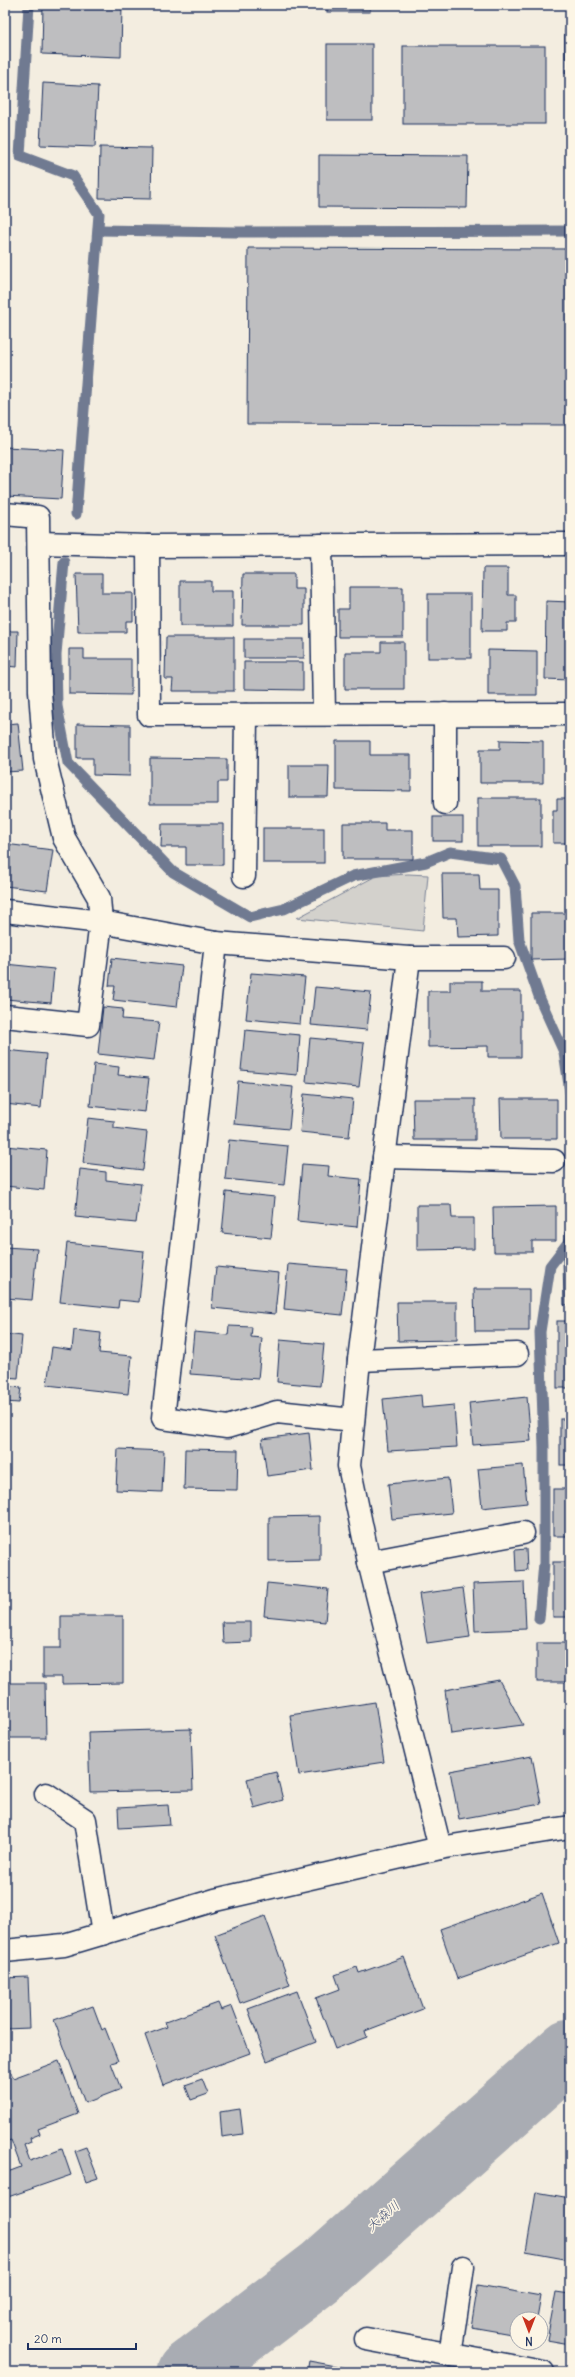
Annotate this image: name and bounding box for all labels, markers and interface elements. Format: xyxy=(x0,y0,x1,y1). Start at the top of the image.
water label: 大森川 xyxy=(363,2197,403,2235)
north arrow xyxy=(509,2311,549,2351)
scale bar xyxy=(28,2325,136,2351)
text: 20 m xyxy=(34,2331,62,2346)
text: N xyxy=(525,2334,533,2348)

